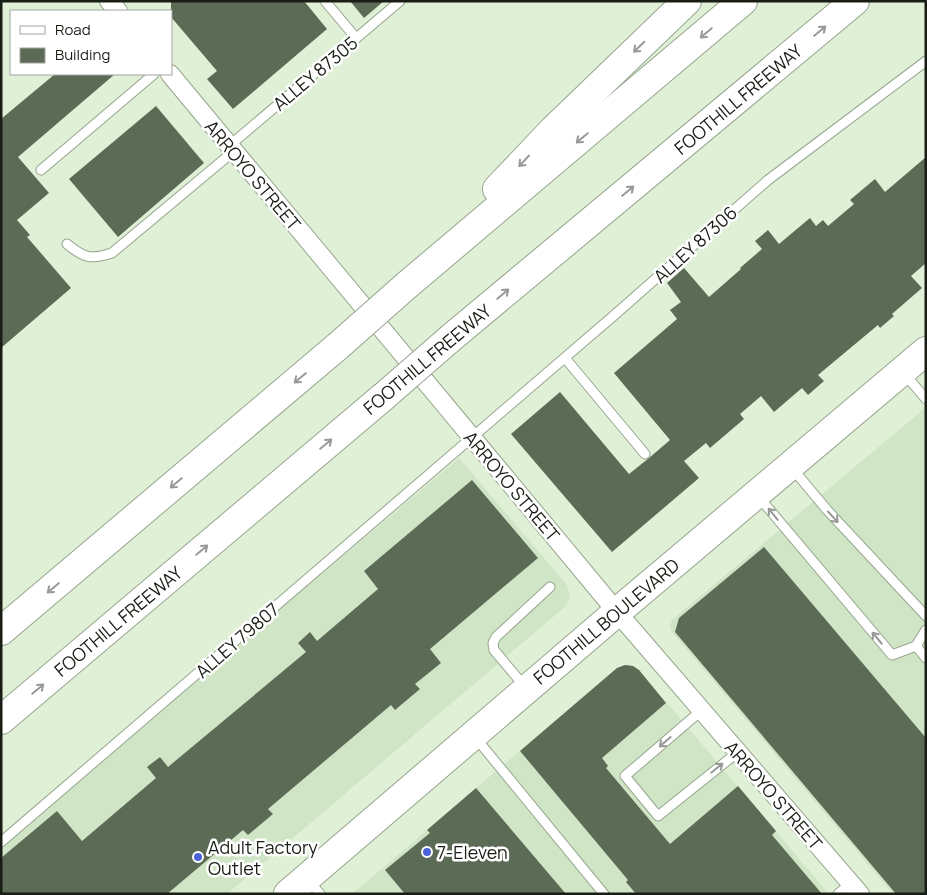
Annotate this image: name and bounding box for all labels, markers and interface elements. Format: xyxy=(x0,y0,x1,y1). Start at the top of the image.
legend xyxy=(10,10,172,75)
text: Road xyxy=(55,19,91,40)
one-way arrow xyxy=(813,25,826,36)
one-way arrow xyxy=(699,27,712,38)
street label: ALLEY 87305 xyxy=(268,30,362,116)
street label: FOOTHILL FREEWAY xyxy=(669,38,808,160)
one-way arrow xyxy=(633,41,646,53)
text: Building xyxy=(55,44,110,65)
street label: ARROYO STREET xyxy=(200,115,306,235)
one-way arrow xyxy=(575,132,588,143)
one-way arrow xyxy=(518,155,530,167)
one-way arrow xyxy=(621,185,634,196)
street label: ALLEY 87306 xyxy=(648,200,742,288)
one-way arrow xyxy=(496,289,509,300)
street label: FOOTHILL FREEWAY xyxy=(358,298,497,420)
one-way arrow xyxy=(294,372,307,383)
street label: ARROYO STREET xyxy=(459,426,565,546)
one-way arrow xyxy=(320,439,333,450)
one-way arrow xyxy=(170,477,183,488)
one-way arrow xyxy=(767,508,778,521)
one-way arrow xyxy=(827,510,839,523)
one-way arrow xyxy=(196,544,209,555)
street label: FOOTHILL BOULEVARD xyxy=(528,553,684,689)
street label: FOOTHILL FREEWAY xyxy=(49,560,188,682)
one-way arrow xyxy=(46,582,59,594)
street label: ALLEY 79807 xyxy=(190,597,284,683)
one-way arrow xyxy=(872,632,883,645)
one-way arrow xyxy=(32,683,45,694)
street label: ARROYO STREET xyxy=(720,735,828,855)
one-way arrow xyxy=(658,736,671,748)
one-way arrow xyxy=(710,763,723,774)
place label: Adult Factory Outlet xyxy=(208,835,318,880)
place label: 7-Eleven xyxy=(437,840,508,864)
marker: 7-Eleven xyxy=(421,846,433,858)
marker: Adult Factory Outlet xyxy=(192,851,204,863)

